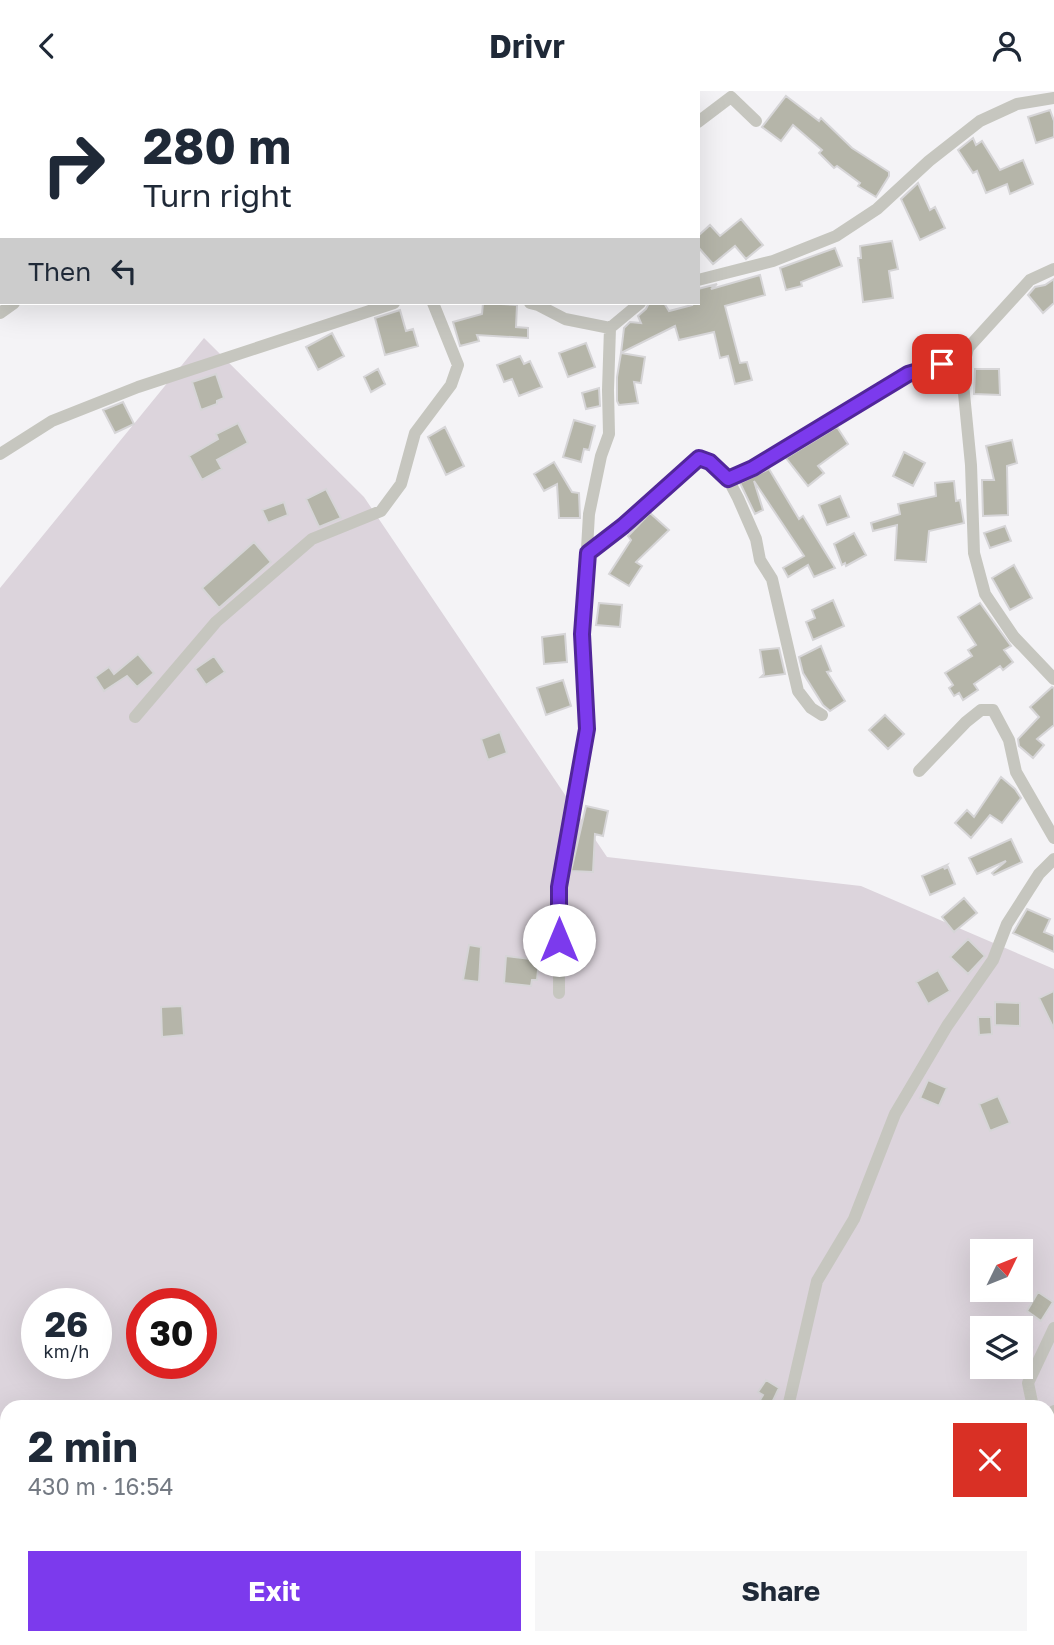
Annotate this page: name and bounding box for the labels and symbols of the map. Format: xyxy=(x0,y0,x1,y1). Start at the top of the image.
pin xyxy=(912,334,972,394)
position arrow xyxy=(522,903,596,977)
north arrow xyxy=(970,1239,1032,1302)
speed limit sign: 30 xyxy=(126,1288,217,1379)

